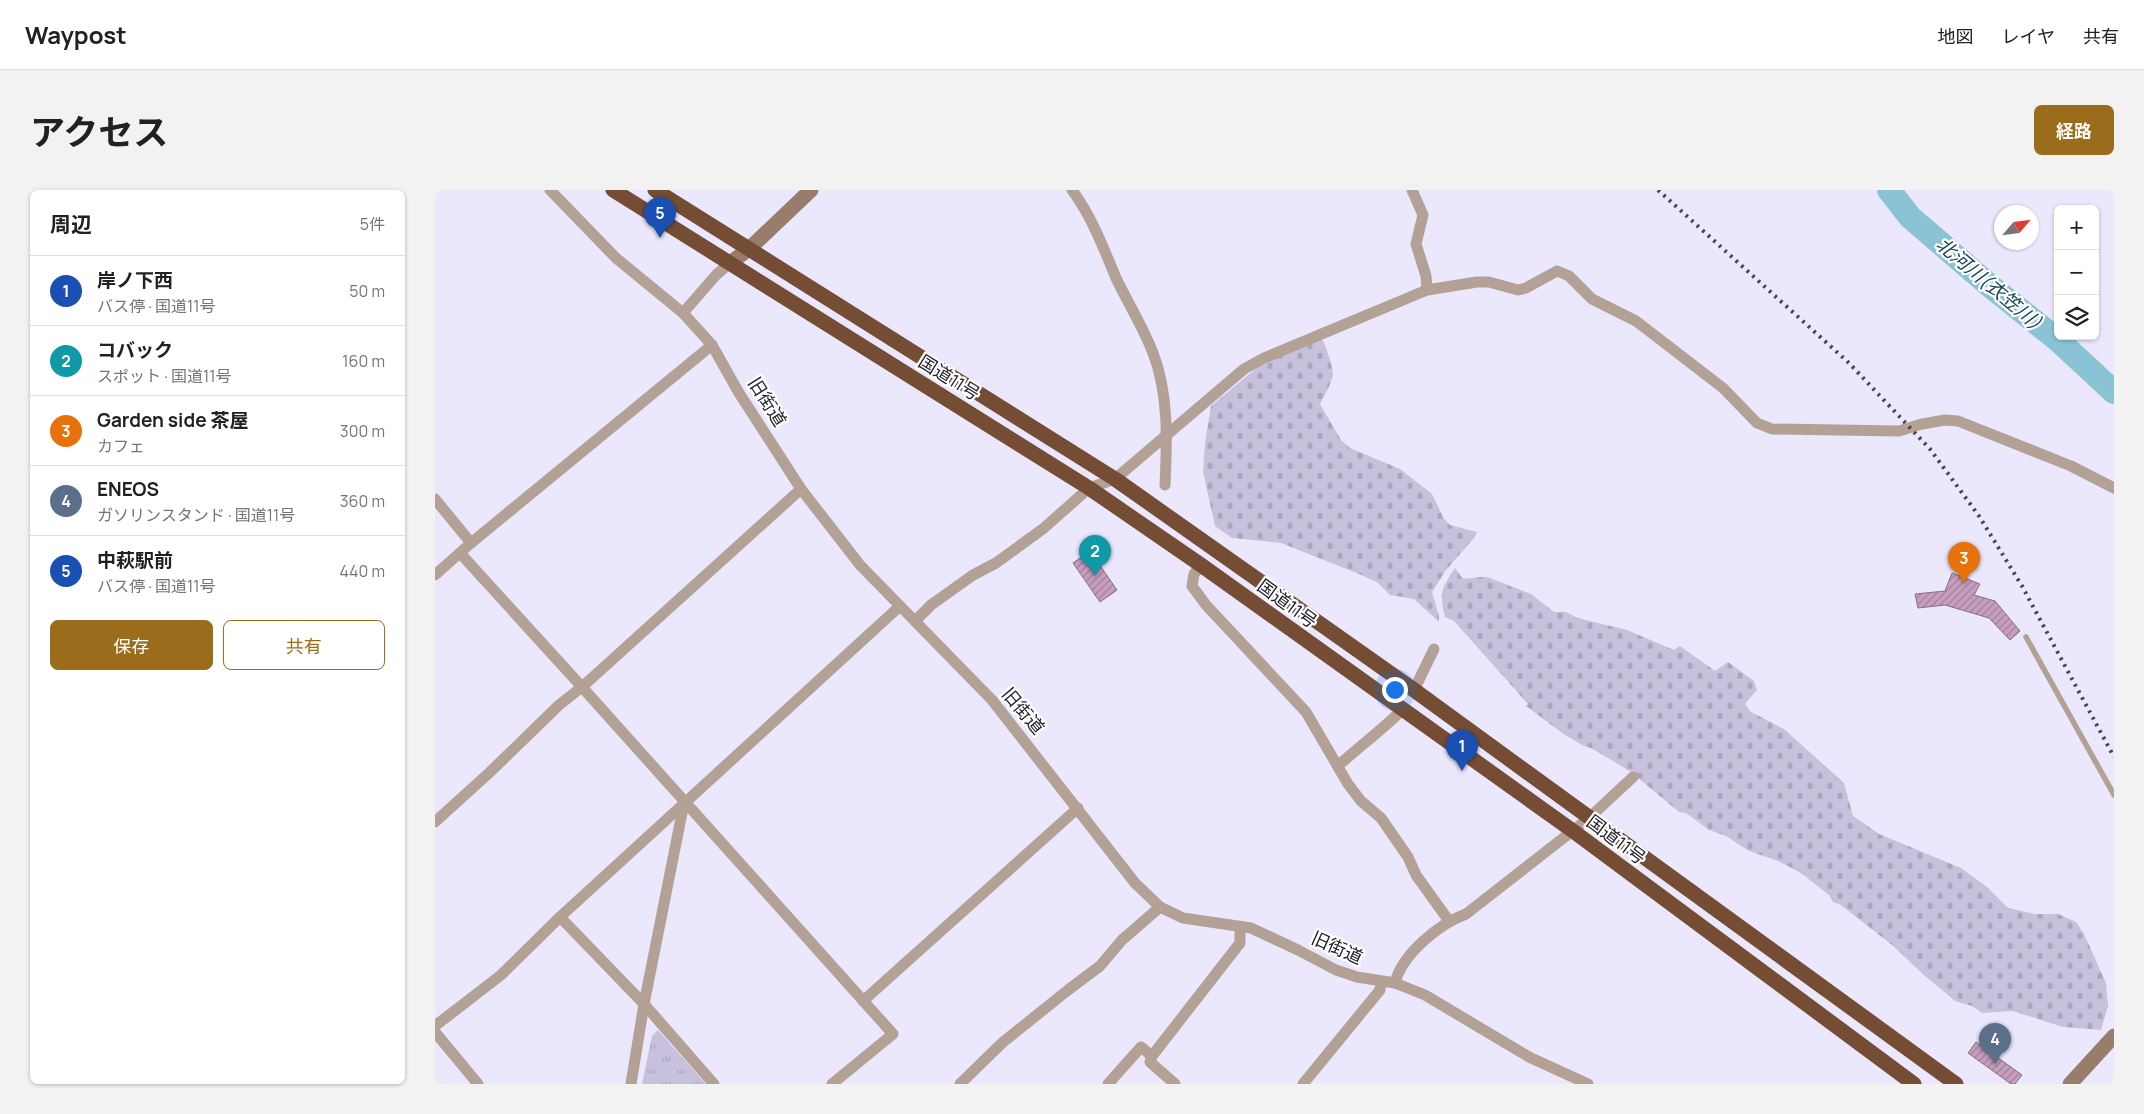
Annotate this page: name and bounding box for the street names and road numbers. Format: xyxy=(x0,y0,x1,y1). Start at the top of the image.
street label: 国道11号 xyxy=(914,349,985,405)
street label: 旧街道 xyxy=(743,372,792,431)
street label: 国道11号 xyxy=(1253,573,1322,633)
street label: 旧街道 xyxy=(997,682,1050,739)
street label: 国道11号 xyxy=(1582,809,1651,869)
street label: 旧街道 xyxy=(1308,925,1367,969)

